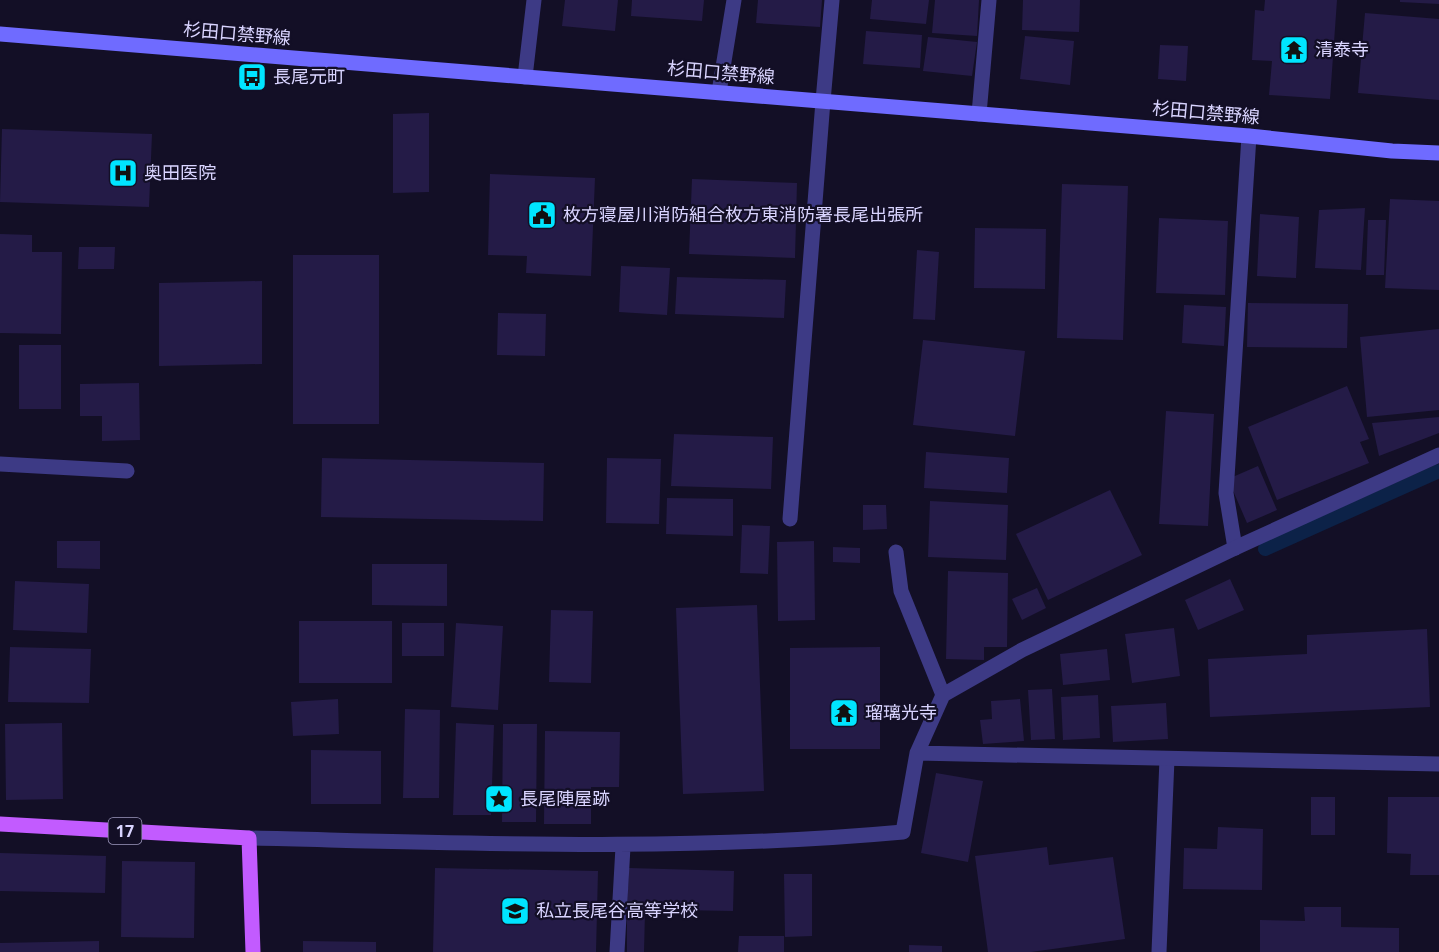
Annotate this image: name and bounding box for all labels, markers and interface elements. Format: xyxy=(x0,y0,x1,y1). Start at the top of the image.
street label: 杉田口禁野線 xyxy=(182,16,292,50)
temple icon: 清泰寺 xyxy=(1278,34,1310,66)
place label: 清泰寺 xyxy=(1315,37,1369,61)
street label: 杉田口禁野線 xyxy=(666,55,776,89)
bus stop icon: 長尾元町 xyxy=(236,61,268,93)
place label: 長尾元町 xyxy=(273,64,345,88)
street label: 杉田口禁野線 xyxy=(1151,95,1261,129)
hospital icon: 奥田医院 xyxy=(107,157,139,189)
place label: 奥田医院 xyxy=(144,160,216,184)
public building icon: 枚方寝屋川消防組合枚方東消防署長尾出張所 xyxy=(526,199,558,231)
place label: 枚方寝屋川消防組合枚方東消防署長尾出張所 xyxy=(563,202,923,226)
temple icon: 瑠璃光寺 xyxy=(828,697,860,729)
place label: 瑠璃光寺 xyxy=(865,700,937,724)
place icon: 長尾陣屋跡 xyxy=(483,783,515,815)
place label: 長尾陣屋跡 xyxy=(520,786,610,810)
road number: 17 xyxy=(108,818,142,844)
school or university icon: 私立長尾谷高等学校 xyxy=(499,895,531,927)
place label: 私立長尾谷高等学校 xyxy=(536,898,698,922)

